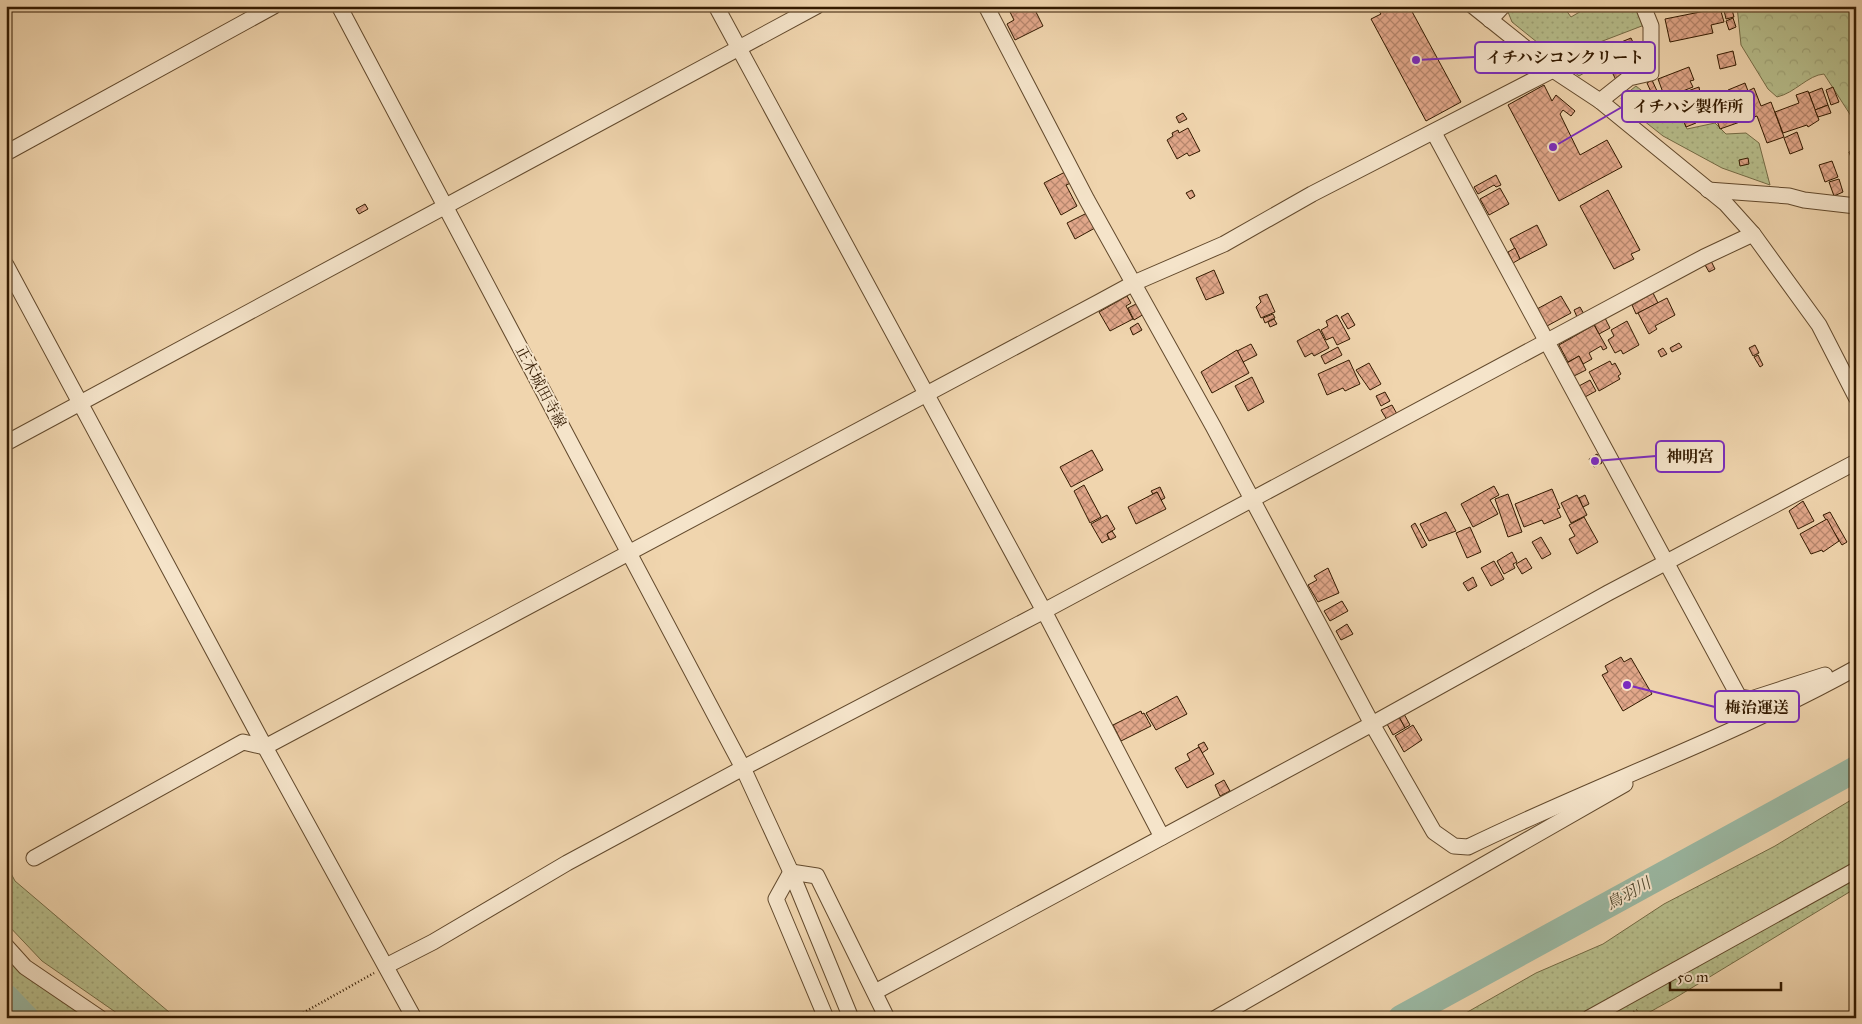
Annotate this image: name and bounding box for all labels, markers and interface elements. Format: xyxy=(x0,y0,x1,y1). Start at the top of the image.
callout: イチハシコンクリート xyxy=(1475,42,1655,73)
text: イチハシコンクリート xyxy=(1486,48,1644,67)
callout: イチハシ製作所 xyxy=(1622,91,1754,122)
text: イチハシ製作所 xyxy=(1632,97,1744,116)
street label: 正木城田寺線 xyxy=(512,343,570,431)
callout: 神明宮 xyxy=(1656,441,1724,472)
text: 神明宮 xyxy=(1666,447,1714,466)
callout: 梅治運送 xyxy=(1715,691,1799,722)
text: 梅治運送 xyxy=(1725,698,1789,717)
water label: 鳥羽川 xyxy=(1603,873,1656,913)
scale bar xyxy=(1670,959,1781,991)
text: 50 m xyxy=(1677,968,1709,986)

